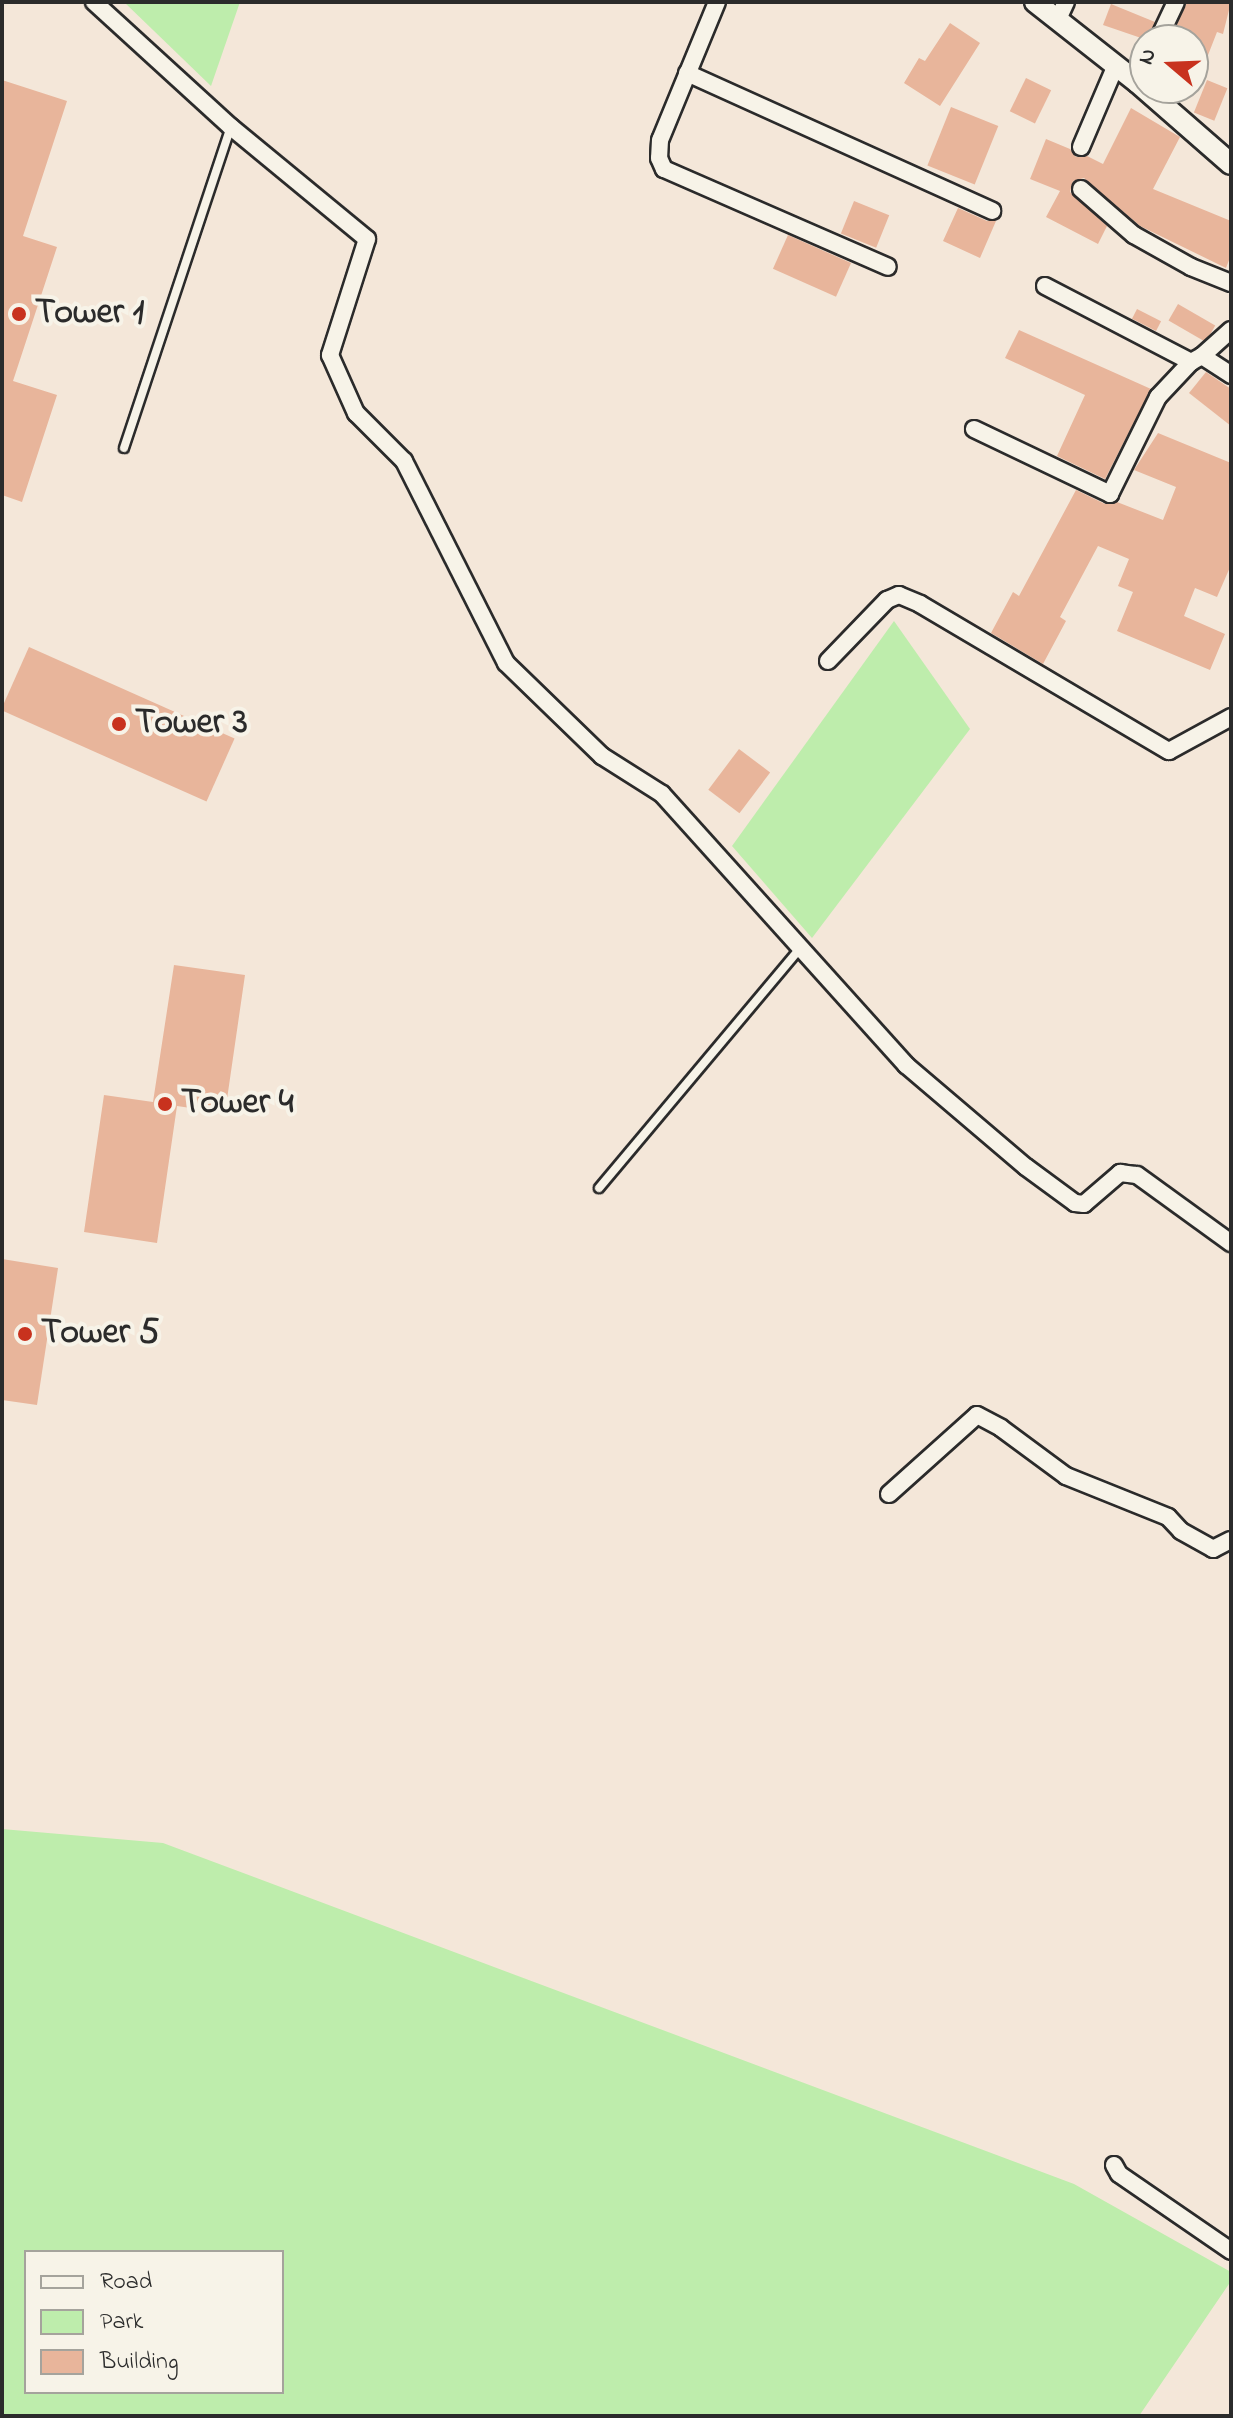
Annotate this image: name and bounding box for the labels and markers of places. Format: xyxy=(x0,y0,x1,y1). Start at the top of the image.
place label: Tower 1 xyxy=(35,292,144,336)
marker: Tower 1 xyxy=(10,305,28,323)
place label: Tower 3 xyxy=(135,702,248,746)
marker: Tower 3 xyxy=(110,715,128,733)
place label: Tower 4 xyxy=(181,1082,294,1126)
marker: Tower 4 xyxy=(156,1095,174,1113)
place label: Tower 5 xyxy=(41,1312,159,1356)
marker: Tower 5 xyxy=(16,1325,34,1343)

